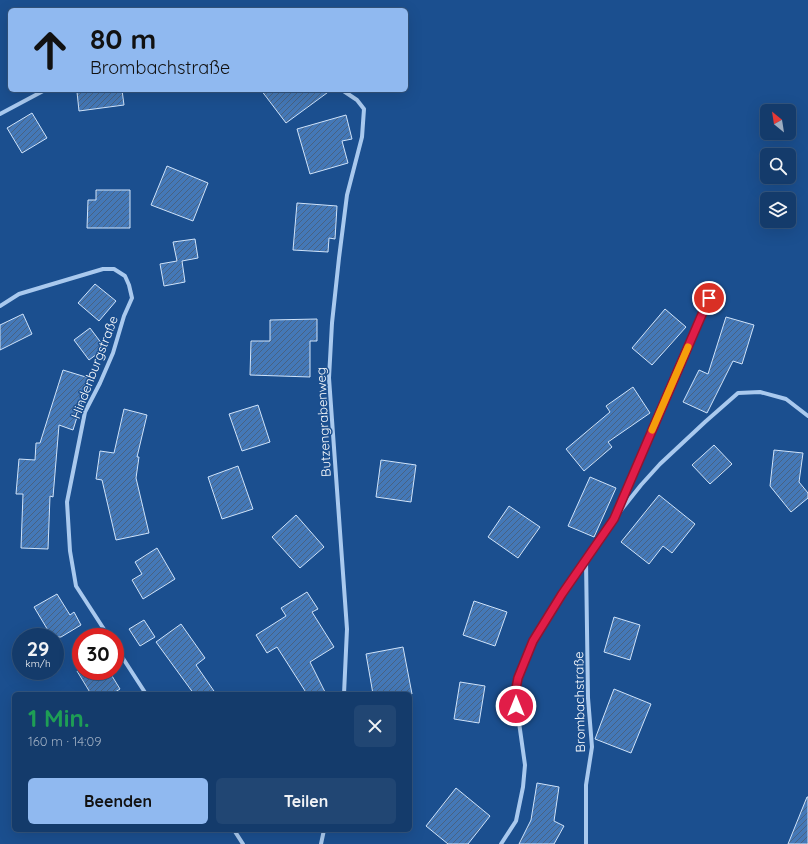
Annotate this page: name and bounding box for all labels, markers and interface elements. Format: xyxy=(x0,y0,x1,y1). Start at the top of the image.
text: 80 m xyxy=(90,21,156,56)
icon: ahead xyxy=(24,24,76,76)
text: Brombachstraße xyxy=(90,56,230,79)
north arrow xyxy=(760,104,796,140)
map controls xyxy=(760,104,796,228)
button: search xyxy=(760,148,796,184)
button: layers xyxy=(760,192,796,228)
pin xyxy=(692,281,726,315)
icon: arrive xyxy=(698,287,720,309)
street label: Hindenburgstraße xyxy=(67,313,121,421)
street label: Butzengrabenweg xyxy=(312,367,334,477)
speed limit sign: 30 xyxy=(72,628,124,680)
text: 29 xyxy=(27,636,49,661)
street label: Brombachstraße xyxy=(570,651,588,753)
text: km/h xyxy=(25,657,51,670)
position arrow xyxy=(495,685,537,727)
text: 1 Min. xyxy=(28,703,90,733)
button: close xyxy=(354,705,396,747)
text: 160 m · 14:09 xyxy=(28,733,101,749)
button: Beenden xyxy=(28,778,208,824)
button: Teilen xyxy=(216,778,396,824)

